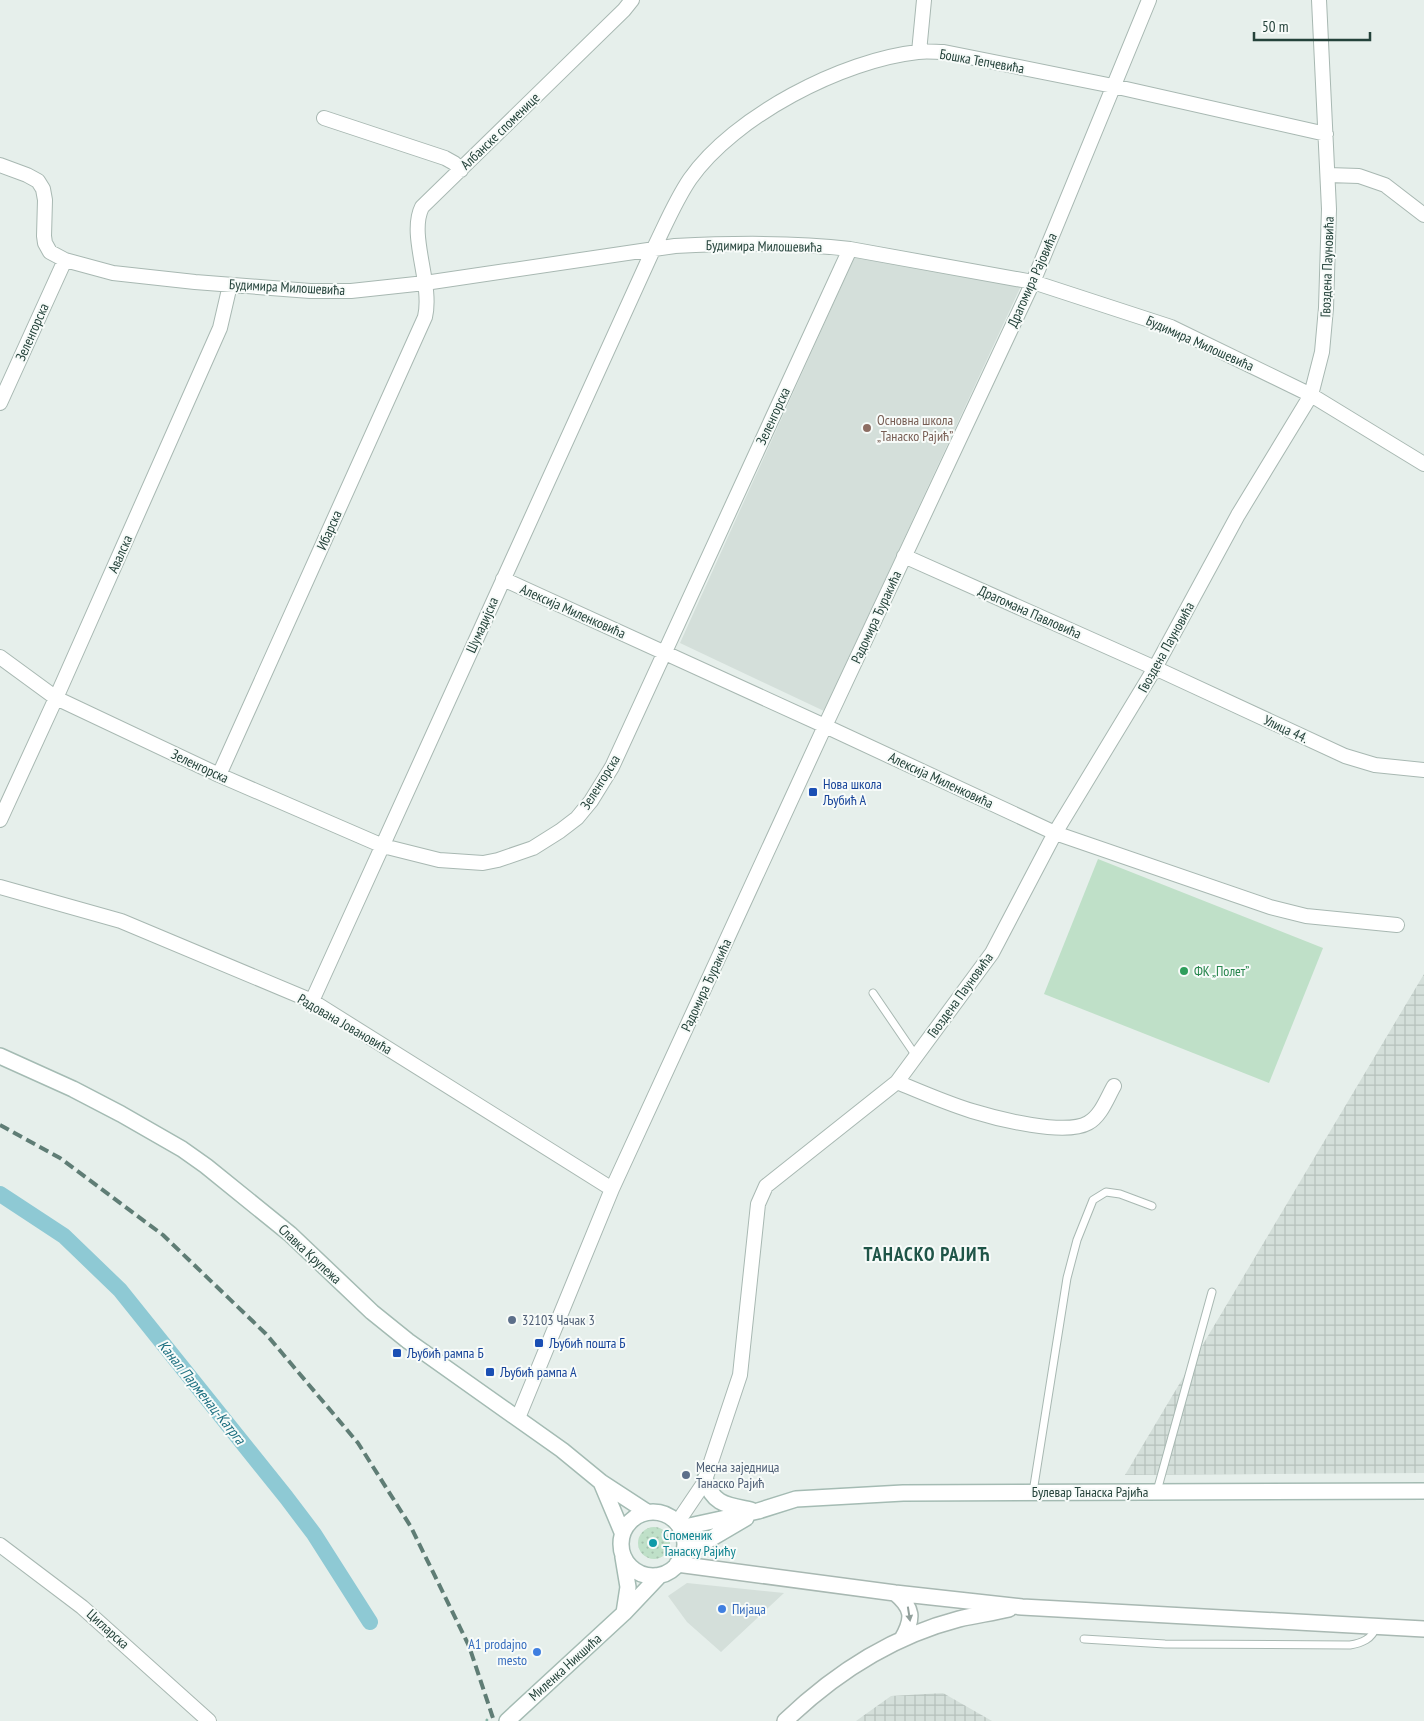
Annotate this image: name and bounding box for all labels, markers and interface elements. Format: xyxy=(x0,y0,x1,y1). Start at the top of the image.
scale bar xyxy=(1254,10,1370,42)
text: 50 m xyxy=(1262,17,1288,36)
street label: Бошка Тепчевића xyxy=(938,45,1026,77)
street label: Албанске споменице xyxy=(457,88,544,173)
street label: Гвоздена Пауновића xyxy=(1316,216,1338,318)
street label: Драгомира Рајовића xyxy=(1003,230,1061,330)
street label: Будимира Милошевића xyxy=(706,236,822,256)
street label: Будимира Милошевића xyxy=(228,275,346,299)
street label: Зеленгорска xyxy=(11,300,53,364)
street label: Будимира Милошевића xyxy=(1143,311,1257,375)
street label: Зеленгорска xyxy=(752,384,794,448)
place label: Основна школа „Танаско Рајић” xyxy=(877,411,953,445)
marker: Основна школа „Танаско Рајић” xyxy=(861,422,873,434)
street label: Ибарска xyxy=(312,507,346,553)
street label: Авалска xyxy=(104,532,136,576)
street label: Радомира Ђуракића xyxy=(847,568,905,666)
street label: Алексија Миленковића xyxy=(517,580,629,642)
street label: Драгомана Павловића xyxy=(976,581,1084,643)
street label: Шумадијска xyxy=(462,594,502,656)
street label: Гвоздена Пауновића xyxy=(1134,599,1198,695)
street label: Улица 44. xyxy=(1261,711,1311,747)
street label: Зеленгорска xyxy=(168,745,232,787)
street label: Алексија Миленковића xyxy=(886,748,996,812)
street label: Зеленгорска xyxy=(576,751,624,813)
place label: Нова школа Љубић А xyxy=(822,775,882,809)
marker: Нова школа Љубић А xyxy=(807,786,819,798)
street label: Радомира Ђуракића xyxy=(677,936,735,1034)
street label: Гвоздена Пауновића xyxy=(923,949,997,1041)
place label: ФК „Полет” xyxy=(1194,962,1249,980)
marker: ФК „Полет” xyxy=(1178,965,1190,977)
street label: Радована Јовановића xyxy=(295,990,395,1058)
street label: Славка Крупежа xyxy=(275,1220,345,1288)
district label: ТАНАСКО РАЈИЋ xyxy=(864,1242,990,1266)
place label: 32103 Чачак 3 xyxy=(522,1311,595,1329)
marker: 32103 Чачак 3 xyxy=(506,1314,518,1326)
place label: Љубић пошта Б xyxy=(548,1334,625,1352)
water label: Канал Парменац-Катрга xyxy=(154,1336,250,1449)
marker: Љубић пошта Б xyxy=(533,1337,545,1349)
place label: Љубић рампа Б xyxy=(406,1344,484,1362)
marker: Љубић рампа Б xyxy=(391,1347,403,1359)
place label: Љубић рампа А xyxy=(499,1363,577,1381)
marker: Љубић рампа А xyxy=(484,1366,496,1378)
place label: Месна заједница Танаско Рајић xyxy=(696,1458,779,1492)
marker: Месна заједница Танаско Рајић xyxy=(680,1469,692,1481)
street label: Булевар Танаска Рајића xyxy=(1032,1483,1148,1501)
place label: Споменик Танаску Рајићу xyxy=(663,1526,736,1560)
marker: Споменик Танаску Рајићу xyxy=(647,1537,659,1549)
place label: Пијаца xyxy=(732,1600,766,1618)
marker: Пијаца xyxy=(716,1603,728,1615)
street label: Цигларска xyxy=(83,1605,133,1653)
one-way arrow xyxy=(905,1607,913,1623)
street label: Миленка Никшића xyxy=(525,1630,605,1704)
place label: A1 prodajno mesto xyxy=(468,1635,527,1669)
marker: A1 prodajno mesto xyxy=(531,1646,543,1658)

